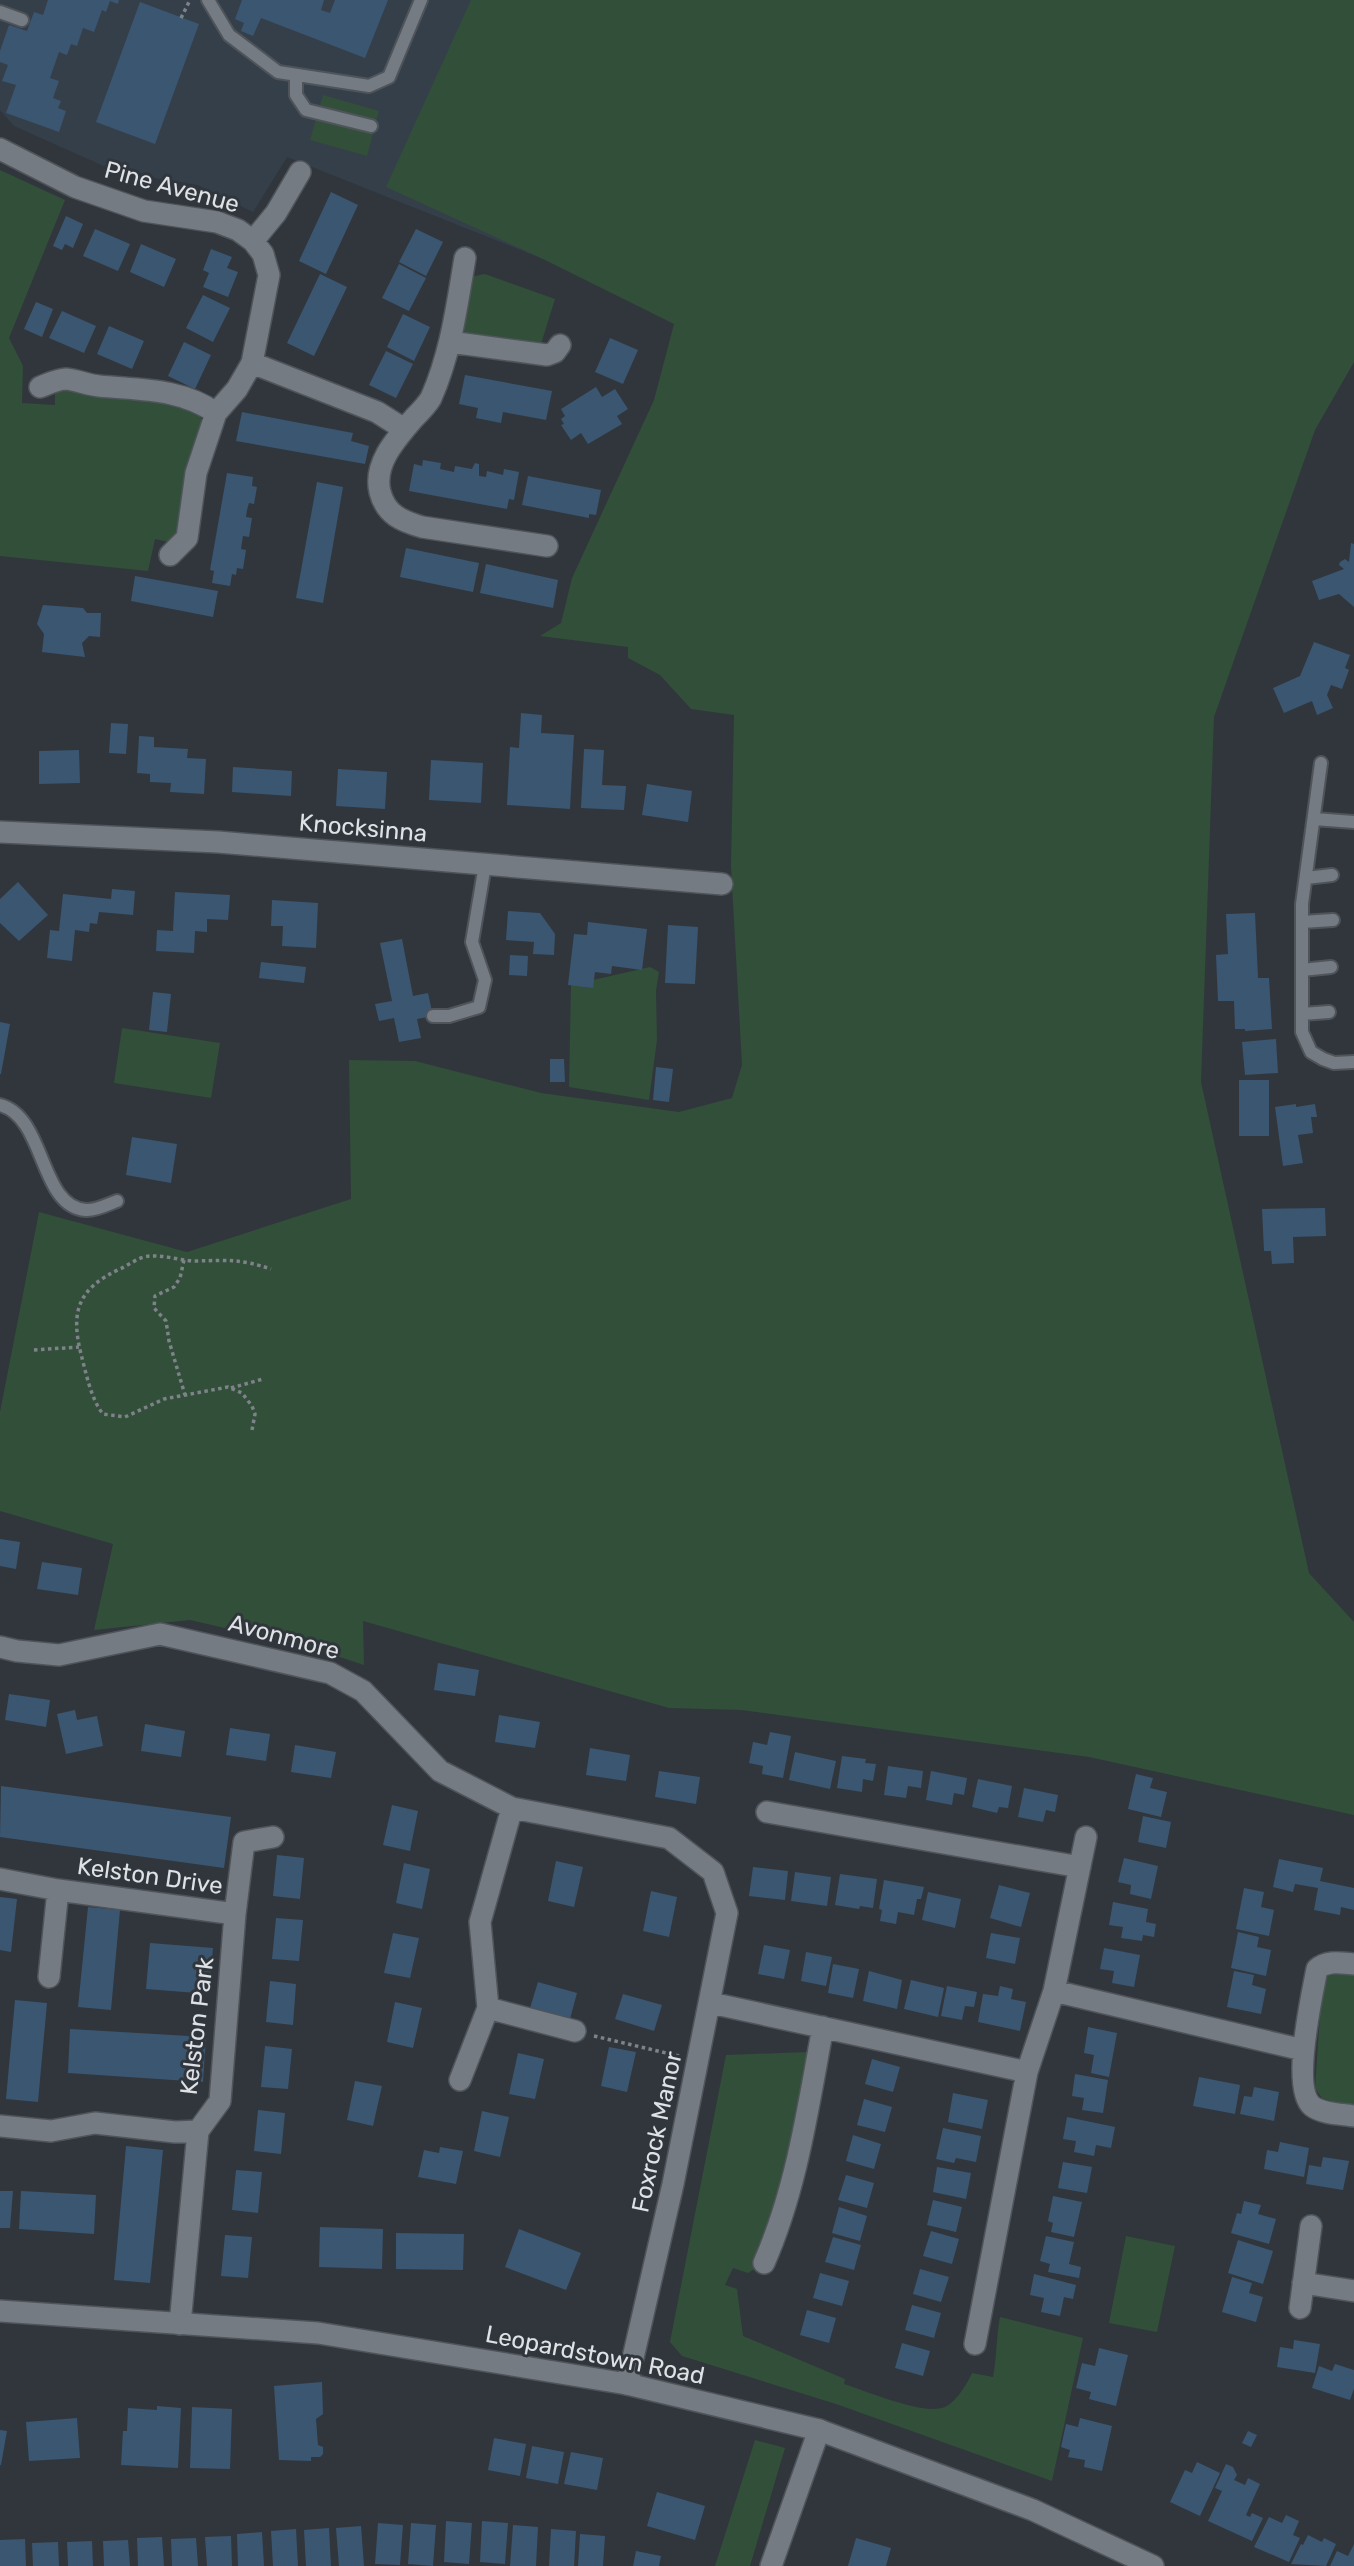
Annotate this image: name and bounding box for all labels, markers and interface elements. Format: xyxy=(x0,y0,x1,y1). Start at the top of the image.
street label: Pine Avenue xyxy=(101,156,243,218)
street label: Knocksinna xyxy=(298,808,428,848)
street label: Avonmore xyxy=(225,1609,343,1665)
street label: Kelston Drive xyxy=(75,1852,225,1900)
street label: Kelston Park xyxy=(175,1955,219,2097)
street label: Foxrock Manor xyxy=(626,2049,688,2215)
street label: Leopardstown Road xyxy=(483,2320,707,2390)

